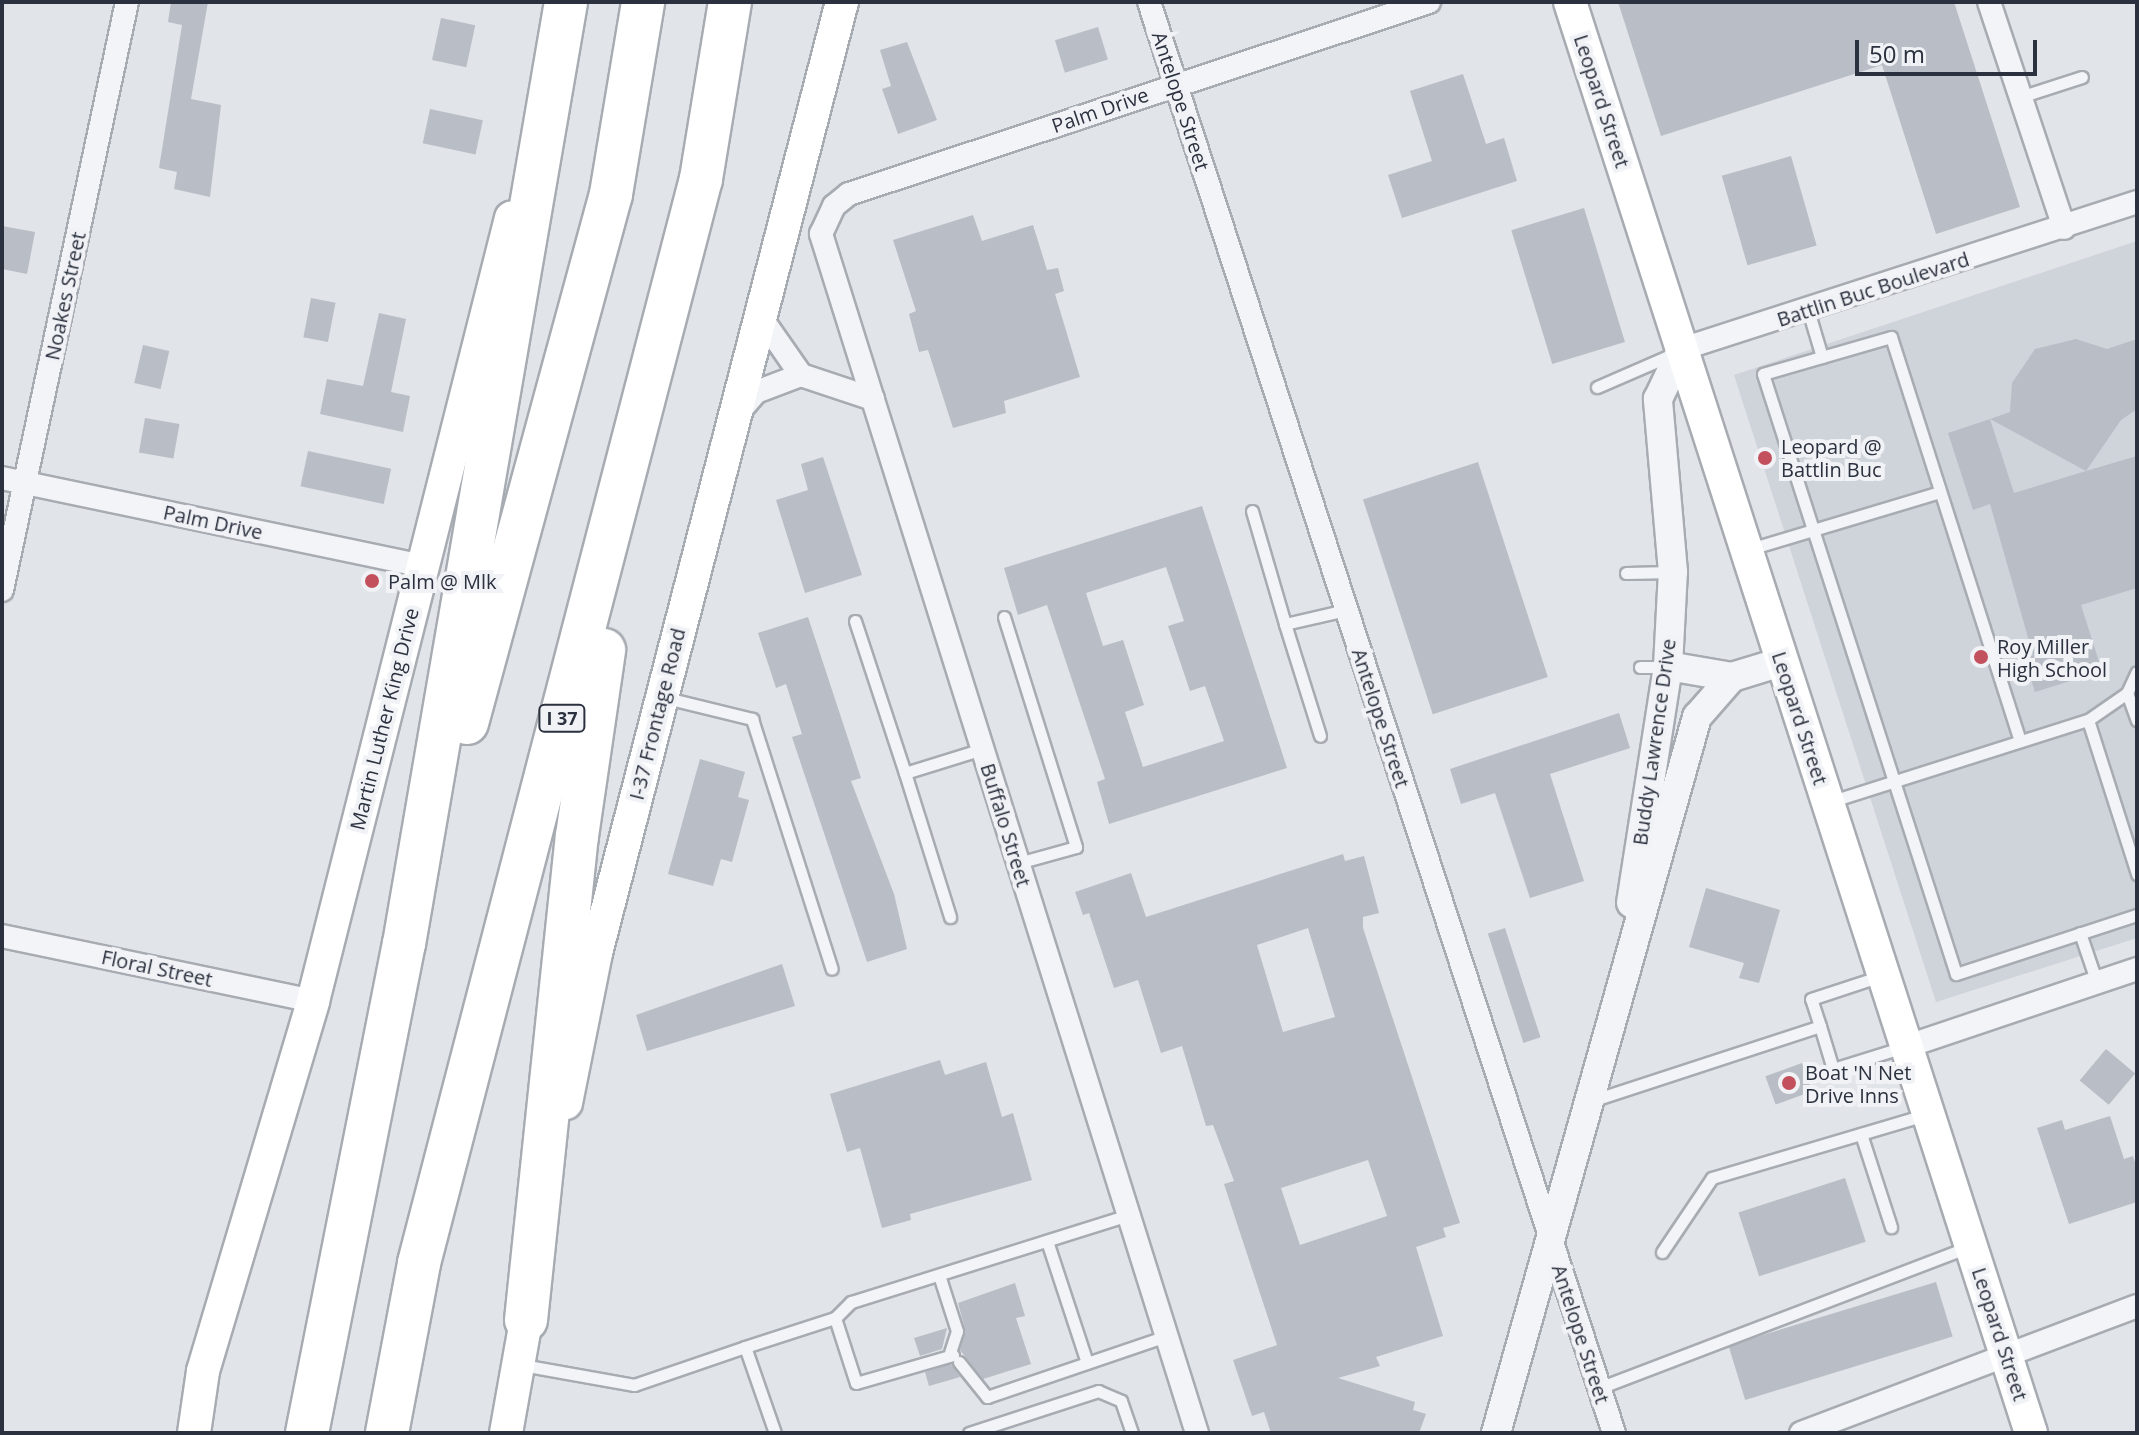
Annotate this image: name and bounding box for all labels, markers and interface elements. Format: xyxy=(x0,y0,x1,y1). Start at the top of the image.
scale bar xyxy=(1859,24,2041,74)
street label: Antelope Street xyxy=(1147,28,1215,174)
street label: Leopard Street xyxy=(1569,31,1635,171)
text: 50 m xyxy=(1869,37,1925,70)
street label: Palm Drive xyxy=(1048,82,1152,138)
street label: Noakes Street xyxy=(40,230,90,362)
street label: Battlin Buc Boulevard xyxy=(1774,247,1972,331)
place label: Leopard @ Battlin Buc xyxy=(1781,434,1882,481)
marker: Leopard @ Battlin Buc xyxy=(1756,449,1774,467)
street label: Palm Drive xyxy=(161,500,265,544)
place label: Palm @ Mlk xyxy=(388,569,497,593)
marker: Palm @ Mlk xyxy=(363,572,381,590)
street label: Martin Luther King Drive xyxy=(345,605,423,833)
street label: I-37 Frontage Road xyxy=(624,626,690,802)
place label: Roy Miller High School xyxy=(1997,634,2107,681)
street label: Buddy Lawrence Drive xyxy=(1628,637,1680,847)
street label: Antelope Street xyxy=(1347,645,1415,791)
street label: Leopard Street xyxy=(1767,648,1833,788)
marker: Roy Miller High School xyxy=(1972,648,1990,666)
road number: I 37 xyxy=(538,704,586,732)
street label: Buffalo Street xyxy=(976,760,1036,890)
street label: Floral Street xyxy=(99,945,215,991)
place label: Boat 'N Net Drive Inns xyxy=(1805,1060,1911,1107)
marker: Boat 'N Net Drive Inns xyxy=(1780,1074,1798,1092)
street label: Antelope Street xyxy=(1547,1261,1615,1407)
street label: Leopard Street xyxy=(1967,1264,2033,1404)

